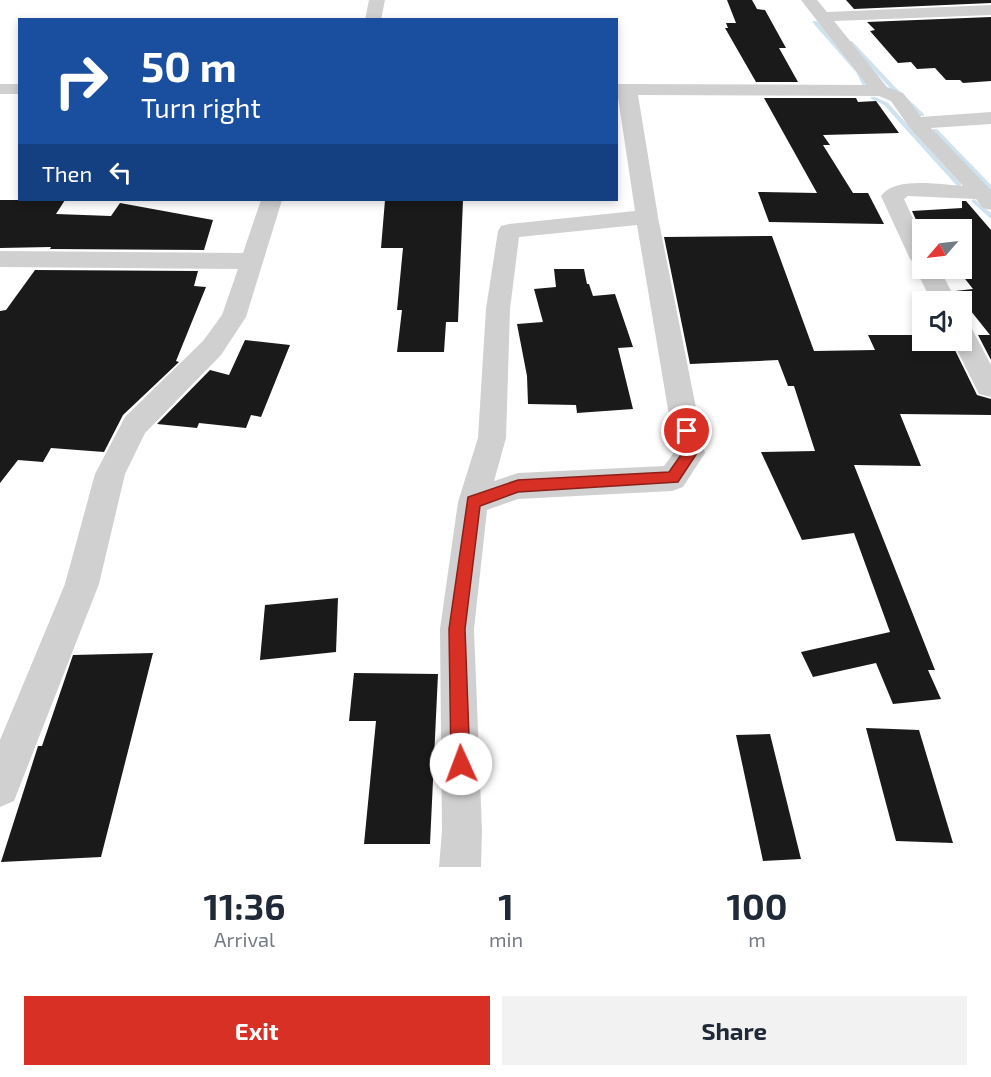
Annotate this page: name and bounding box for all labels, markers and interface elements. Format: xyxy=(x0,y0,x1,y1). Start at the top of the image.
text: 50 m xyxy=(141,40,237,90)
icon: right xyxy=(42,42,120,120)
text: Turn right xyxy=(141,91,261,123)
icon: left xyxy=(104,156,137,189)
text: Then xyxy=(42,160,92,186)
north arrow xyxy=(912,219,972,279)
map controls xyxy=(912,219,972,351)
button: sound xyxy=(912,291,972,351)
pin xyxy=(661,405,712,456)
icon: arrive xyxy=(670,414,703,447)
position arrow xyxy=(429,732,493,796)
text: 11:36 xyxy=(203,884,285,927)
text: 1 xyxy=(498,884,514,927)
text: 100 xyxy=(727,884,788,927)
text: Arrival xyxy=(214,927,275,951)
text: min xyxy=(489,927,523,951)
text: m xyxy=(748,927,766,951)
button: Exit xyxy=(24,996,490,1065)
button: Share xyxy=(502,996,967,1065)

